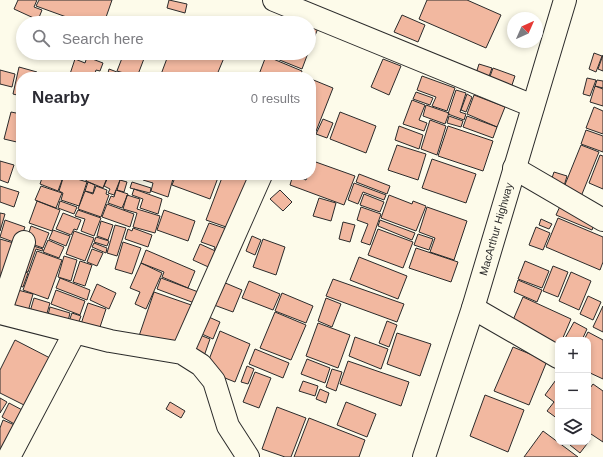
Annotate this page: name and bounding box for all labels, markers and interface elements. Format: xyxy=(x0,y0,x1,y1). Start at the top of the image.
north arrow xyxy=(507,12,543,48)
search box xyxy=(16,16,316,60)
icon: search xyxy=(30,27,52,49)
text: Search here xyxy=(62,30,144,47)
text: Nearby xyxy=(32,88,90,107)
text: 0 results xyxy=(251,91,300,106)
street label: MacArthur Highway xyxy=(477,181,515,277)
map controls xyxy=(555,337,591,445)
button: + xyxy=(555,337,591,373)
button: − xyxy=(555,373,591,409)
button: layers xyxy=(555,409,591,445)

